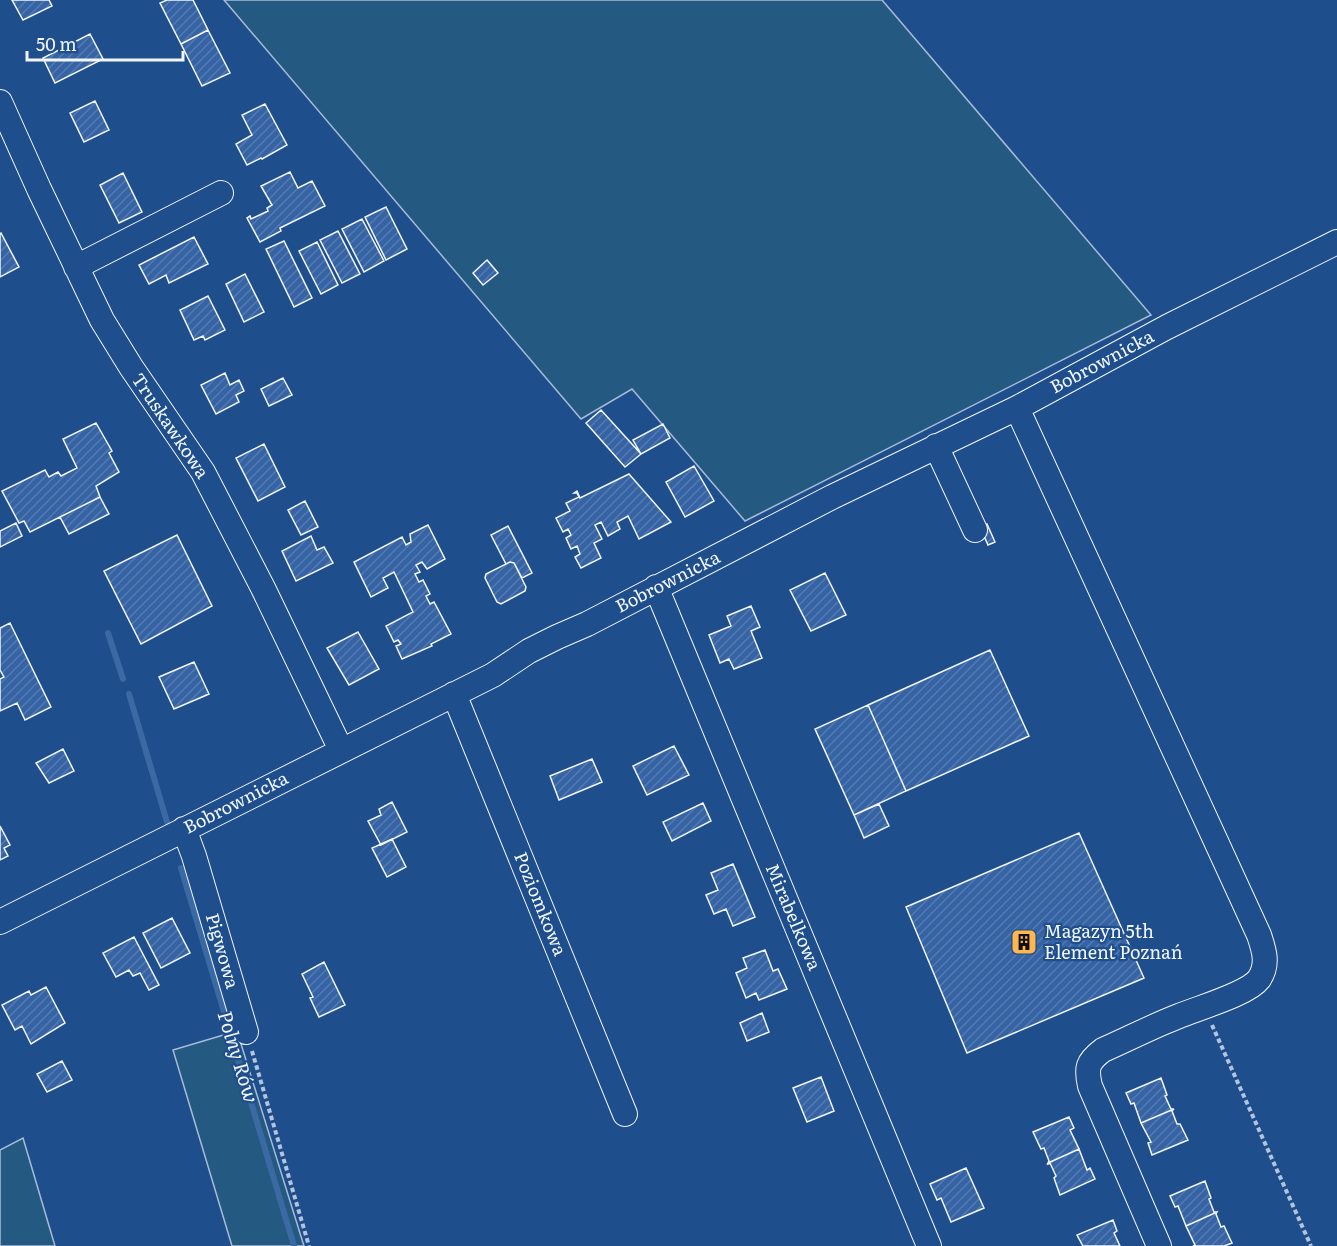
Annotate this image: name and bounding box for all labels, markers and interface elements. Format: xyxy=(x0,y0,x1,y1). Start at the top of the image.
scale bar xyxy=(27,24,183,62)
text: 50 m xyxy=(36,30,77,57)
street label: Bobrownicka xyxy=(1045,322,1158,399)
street label: Truskawkowa xyxy=(126,367,217,484)
street label: Bobrownicka xyxy=(610,543,725,619)
street label: Bobrownicka xyxy=(178,764,293,840)
street label: Poziomkowa xyxy=(508,847,575,960)
street label: Mirabelkowa xyxy=(760,859,829,974)
street label: Pigwowa xyxy=(200,910,247,992)
place label: Magazyn 5th Element Poznań xyxy=(1044,917,1183,965)
building icon: Magazyn 5th Element Poznań xyxy=(1009,927,1039,957)
water label: Polny Rów xyxy=(212,1006,268,1106)

